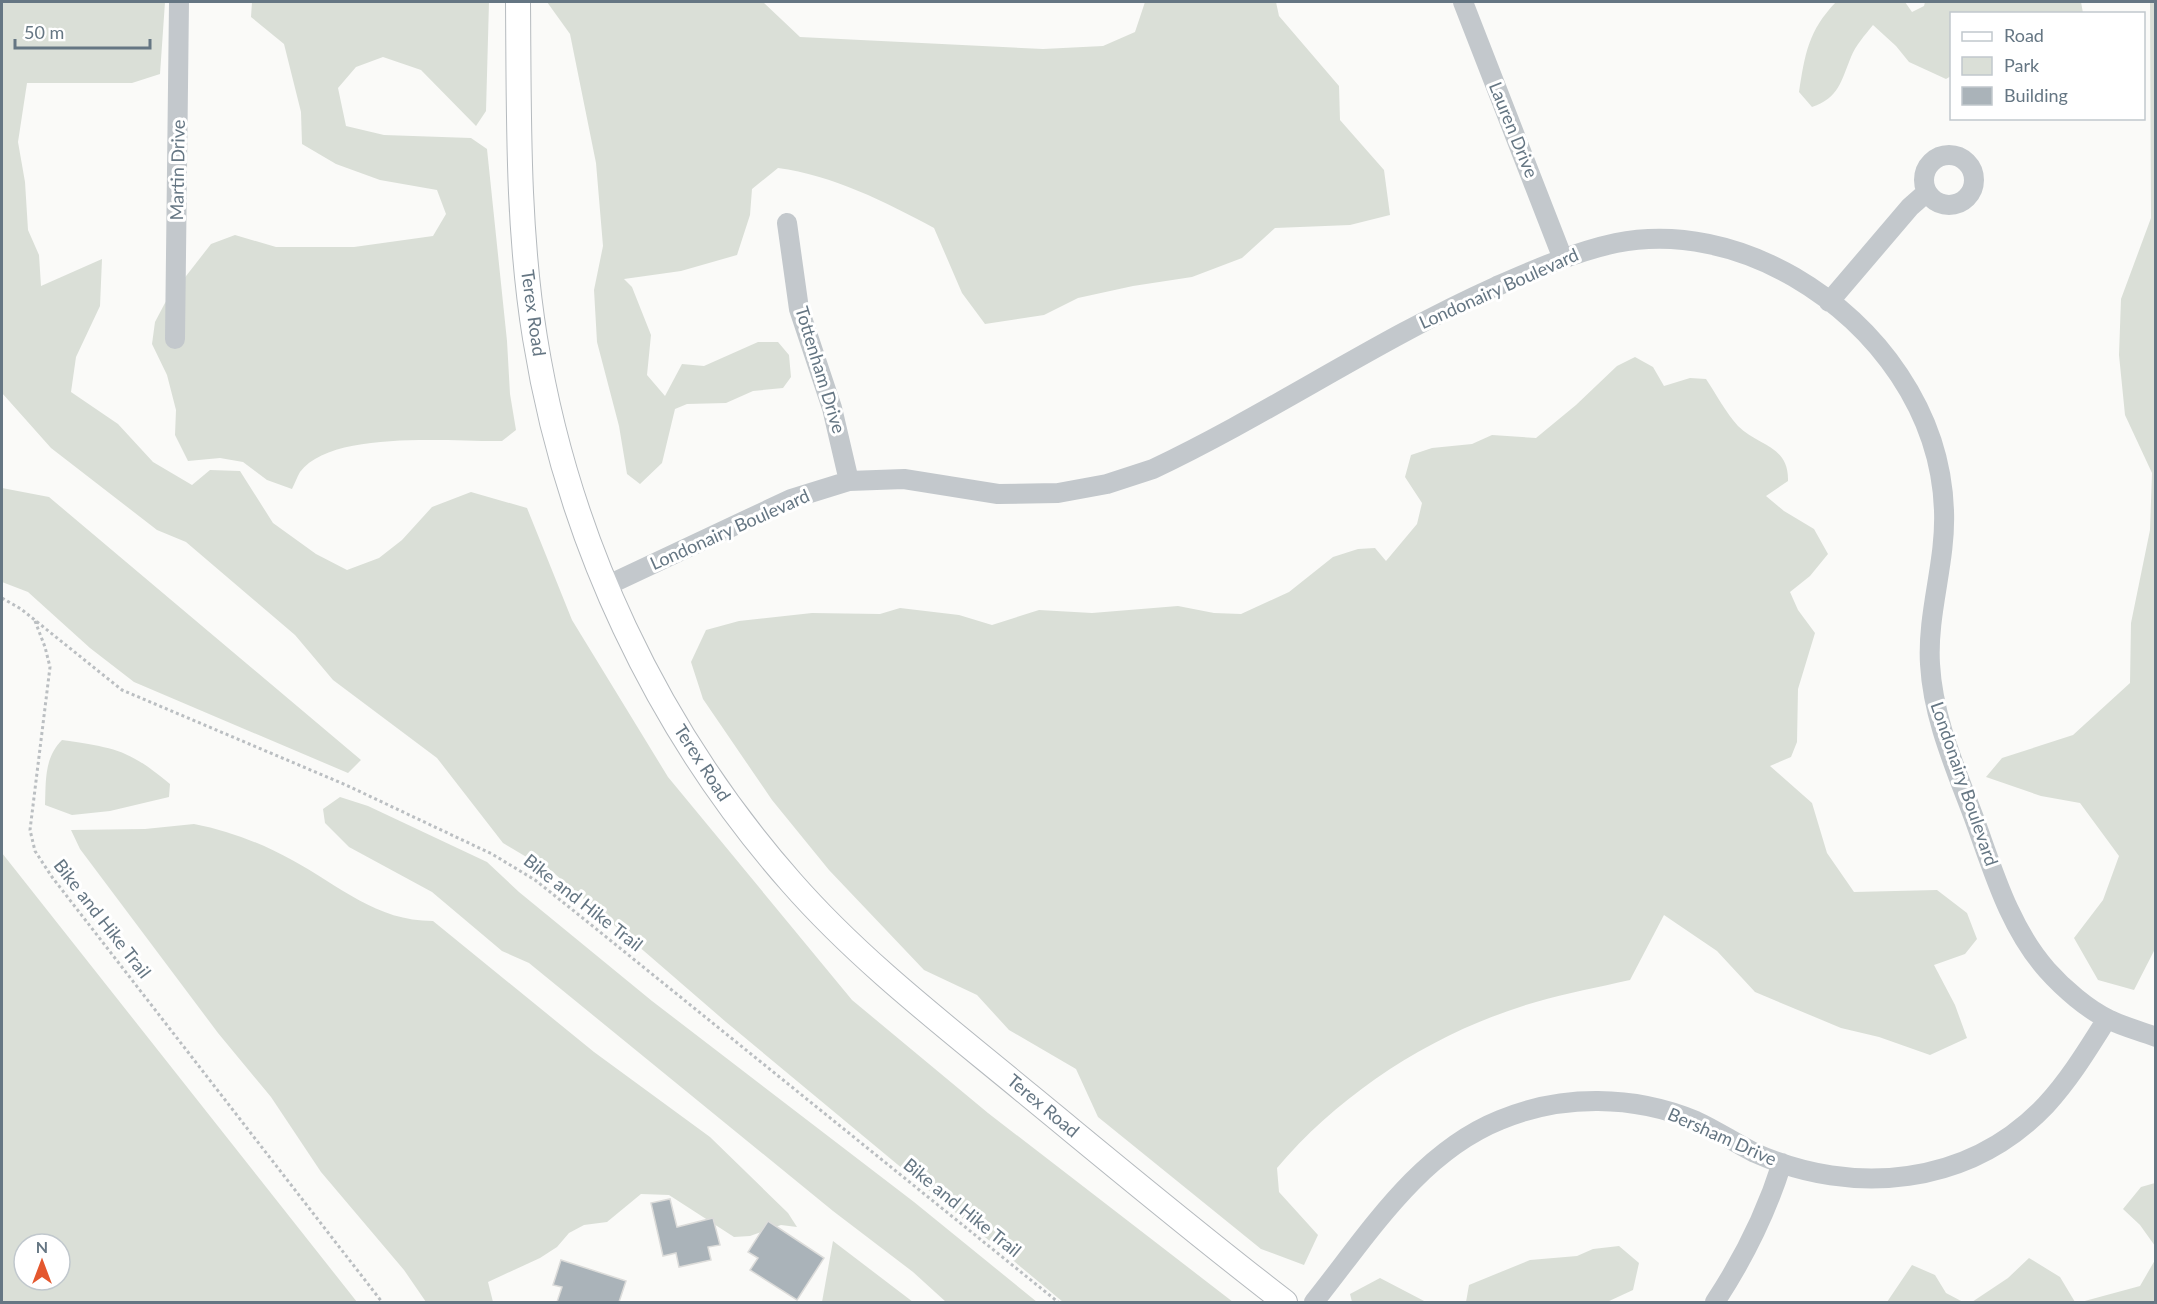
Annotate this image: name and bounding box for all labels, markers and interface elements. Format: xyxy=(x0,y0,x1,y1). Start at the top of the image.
scale bar xyxy=(15,12,150,50)
legend xyxy=(1950,12,2145,120)
text: 50 m xyxy=(24,21,64,43)
text: Road xyxy=(2004,24,2044,46)
text: Park xyxy=(2004,54,2040,76)
street label: Lauren Drive xyxy=(1485,78,1543,181)
text: Building xyxy=(2004,84,2068,106)
street label: Martin Drive xyxy=(165,120,189,220)
street label: Londonairy Boulevard xyxy=(1416,243,1582,333)
street label: Terex Road xyxy=(517,268,551,357)
street label: Tottenham Drive xyxy=(791,304,851,436)
street label: Londonairy Boulevard xyxy=(647,484,813,574)
street label: Londonairy Boulevard xyxy=(1927,699,2003,869)
street label: Terex Road xyxy=(670,720,736,805)
street label: Bike and Hike Trail xyxy=(520,849,647,955)
street label: Bike and Hike Trail xyxy=(50,855,156,982)
street label: Terex Road xyxy=(1003,1069,1084,1142)
street label: Bersham Drive xyxy=(1665,1102,1780,1170)
street label: Bike and Hike Trail xyxy=(899,1153,1026,1261)
north arrow xyxy=(12,1232,72,1292)
text: N xyxy=(36,1237,48,1256)

